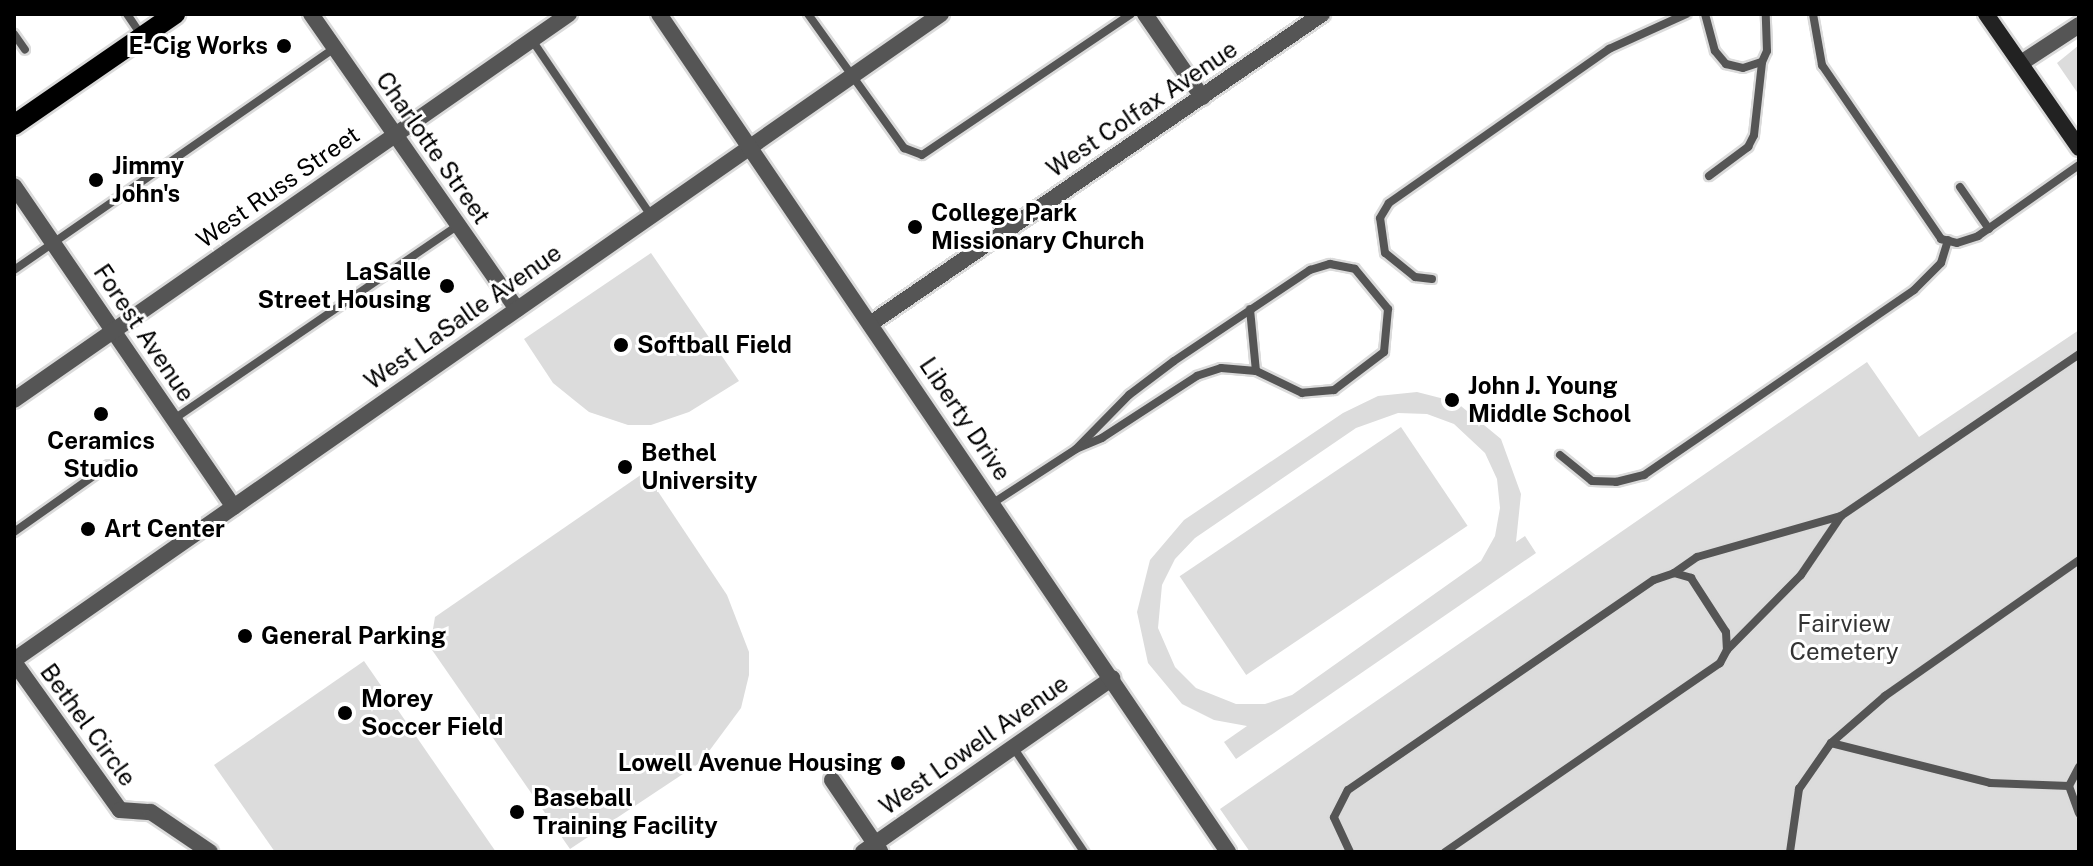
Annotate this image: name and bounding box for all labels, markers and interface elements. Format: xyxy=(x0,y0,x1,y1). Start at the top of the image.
place label: E-Cig Works xyxy=(128,32,268,60)
street label: West Colfax Avenue xyxy=(1041,35,1243,183)
marker: E-Cig Works xyxy=(275,37,293,55)
street label: Charlotte Street xyxy=(370,66,496,230)
street label: West Russ Street xyxy=(191,120,365,254)
place label: Jimmy John's xyxy=(112,152,184,208)
marker: Jimmy John's xyxy=(87,171,105,189)
place label: College Park Missionary Church xyxy=(931,199,1145,255)
marker: College Park Missionary Church xyxy=(906,218,924,236)
street label: West LaSalle Avenue xyxy=(359,238,567,396)
place label: LaSalle Street Housing xyxy=(258,258,431,314)
street label: Forest Avenue xyxy=(87,259,201,407)
marker: LaSalle Street Housing xyxy=(438,277,456,295)
place label: Softball Field xyxy=(637,331,792,359)
marker: Softball Field xyxy=(612,336,630,354)
street label: Liberty Drive xyxy=(913,352,1017,486)
place label: John J. Young Middle School xyxy=(1468,372,1631,428)
marker: John J. Young Middle School xyxy=(1443,391,1461,409)
marker: Ceramics Studio xyxy=(92,405,110,423)
place label: Ceramics Studio xyxy=(47,427,155,483)
place label: Bethel University xyxy=(641,439,757,495)
marker: Bethel University xyxy=(616,458,634,476)
place label: Art Center xyxy=(104,515,225,543)
marker: Art Center xyxy=(79,520,97,538)
park label: Fairview Cemetery xyxy=(1789,610,1899,666)
place label: General Parking xyxy=(261,622,446,650)
marker: General Parking xyxy=(236,627,254,645)
street label: Bethel Circle xyxy=(34,658,142,792)
street label: West Lowell Avenue xyxy=(874,669,1074,821)
place label: Morey Soccer Field xyxy=(361,685,503,741)
marker: Morey Soccer Field xyxy=(336,704,354,722)
place label: Lowell Avenue Housing xyxy=(618,749,882,777)
marker: Lowell Avenue Housing xyxy=(889,754,907,772)
place label: Baseball Training Facility xyxy=(533,784,718,840)
marker: Baseball Training Facility xyxy=(508,803,526,821)

